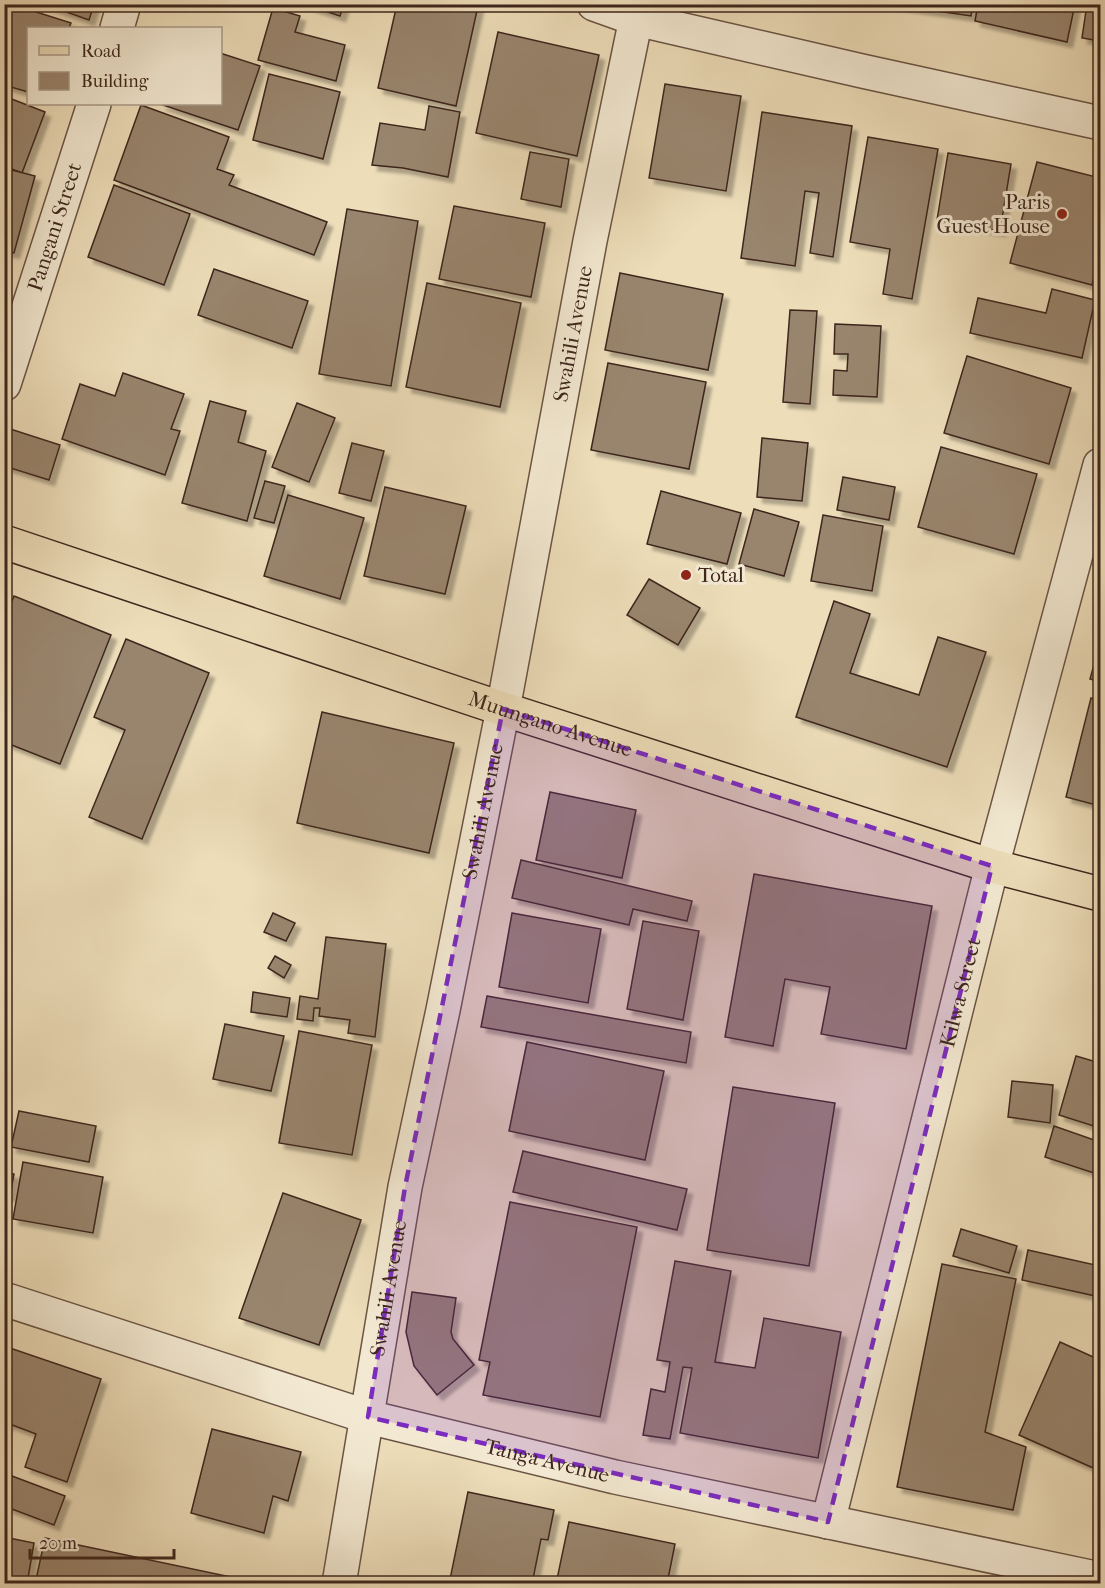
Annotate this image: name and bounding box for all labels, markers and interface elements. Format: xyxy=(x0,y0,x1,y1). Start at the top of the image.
legend xyxy=(27,27,222,105)
text: Road xyxy=(81,41,121,62)
text: Building xyxy=(81,71,149,92)
street label: Pangani Street xyxy=(23,159,87,294)
place label: Paris Guest House xyxy=(936,190,1050,238)
marker: Paris Guest House xyxy=(1055,207,1069,221)
street label: Swahili Avenue xyxy=(548,264,597,404)
place label: Total xyxy=(698,563,744,587)
marker: Total xyxy=(679,568,693,582)
street label: Muungano Avenue xyxy=(465,686,635,762)
street label: Swahili Avenue xyxy=(457,741,508,881)
street label: Kilwa Street xyxy=(935,934,986,1050)
street label: Swahili Avenue xyxy=(365,1218,411,1358)
street label: Tanga Avenue xyxy=(482,1434,612,1487)
scale bar xyxy=(30,1522,174,1560)
text: 20 m xyxy=(39,1533,77,1554)

